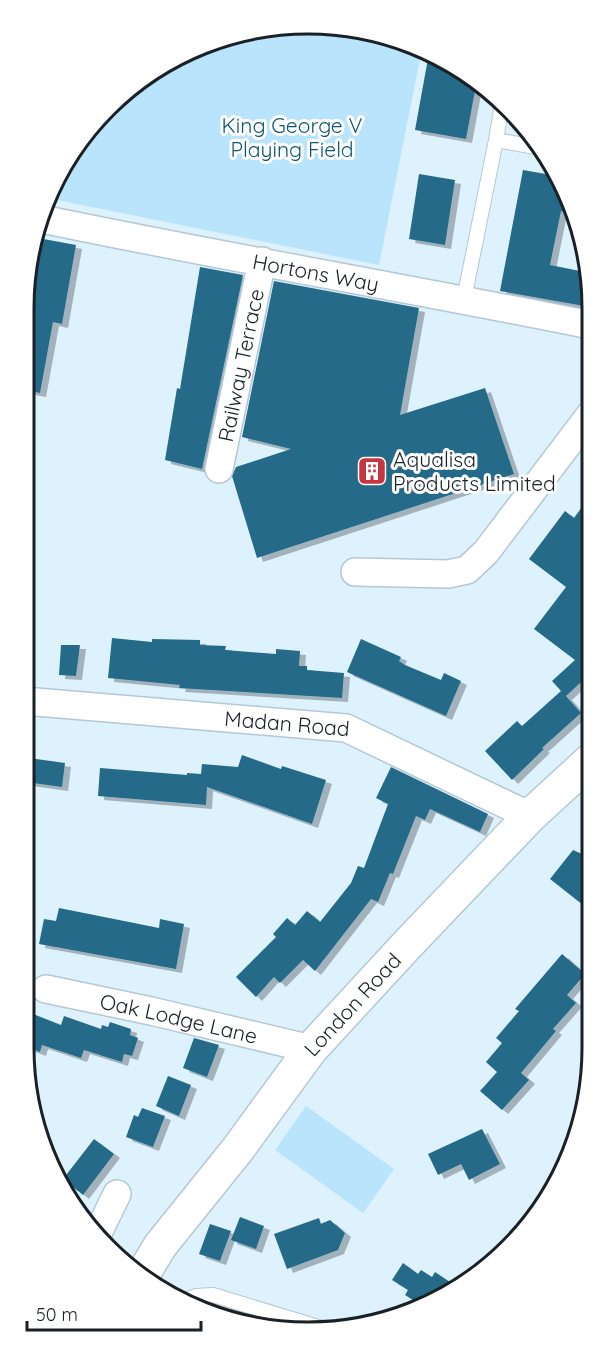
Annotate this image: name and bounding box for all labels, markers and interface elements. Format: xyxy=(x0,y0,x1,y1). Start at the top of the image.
park label: King George V Playing Field xyxy=(222,112,362,162)
street label: Hortons Way xyxy=(250,248,381,297)
street label: Railway Terrace xyxy=(212,286,269,444)
place label: Aqualisa Products Limited xyxy=(393,446,556,496)
building icon: Aqualisa Products Limited xyxy=(356,455,388,487)
street label: Madan Road xyxy=(223,705,351,741)
street label: London Road xyxy=(298,947,406,1061)
street label: Oak Lodge Lane xyxy=(98,988,260,1049)
scale bar xyxy=(27,1294,201,1332)
text: 50 m xyxy=(36,1303,78,1326)

